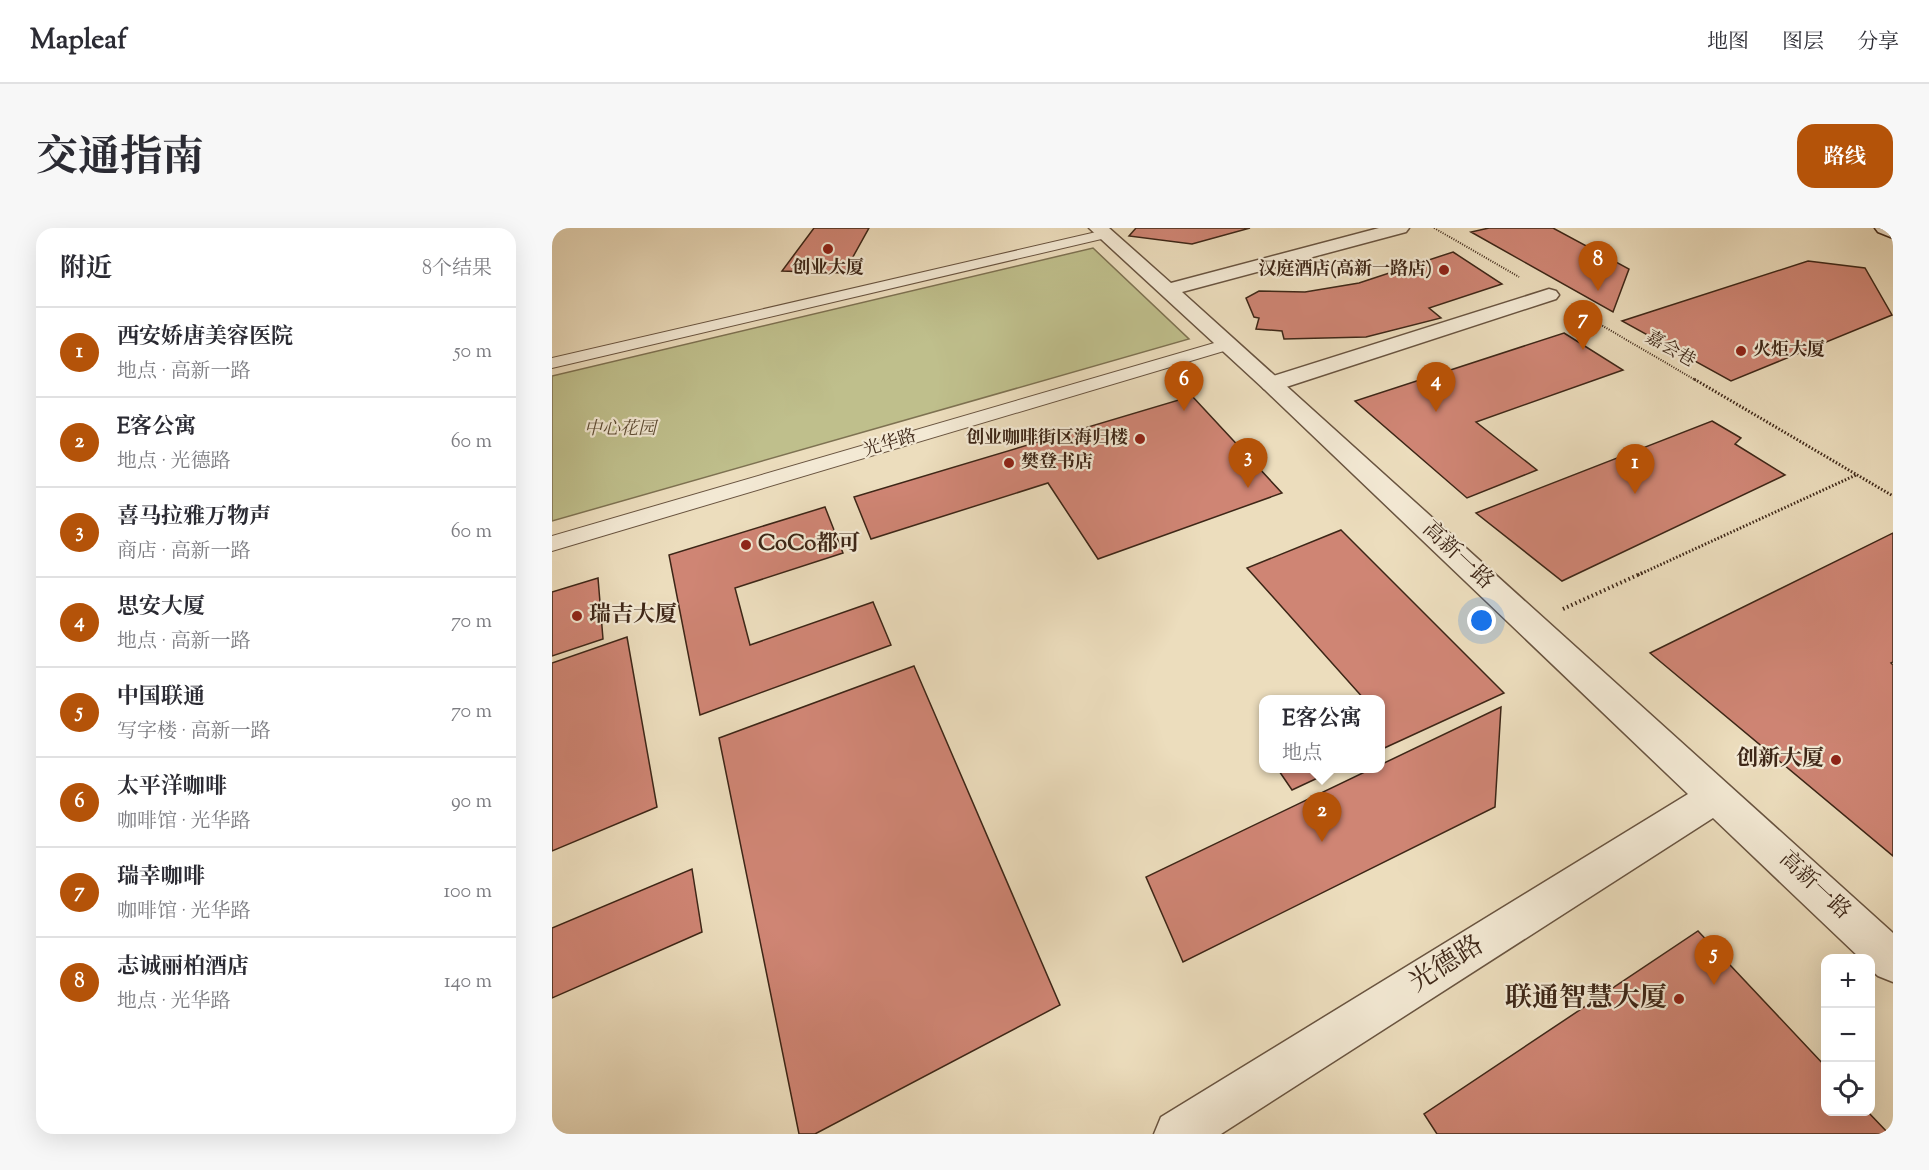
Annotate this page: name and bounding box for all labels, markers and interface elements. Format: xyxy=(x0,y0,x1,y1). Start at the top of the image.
text: Mapleaf xyxy=(30,21,127,61)
text: 地图 xyxy=(1707,28,1749,58)
text: 图层 xyxy=(1782,28,1824,58)
text: 分享 xyxy=(1857,28,1899,58)
button: 路线 xyxy=(1797,124,1893,188)
text: 交通指南 xyxy=(36,130,204,190)
marker: 创业大厦 xyxy=(821,242,835,256)
pin: 8 xyxy=(1578,242,1618,291)
text: 附近 xyxy=(60,251,112,288)
text: 8个结果 xyxy=(422,255,492,284)
place label: 创业大厦 xyxy=(792,256,864,282)
place label: 汉庭酒店(高新一路店) xyxy=(1258,257,1432,283)
marker: 汉庭酒店(高新一路店) xyxy=(1437,263,1451,277)
pin: 7 xyxy=(1564,300,1602,350)
text: 西安娇唐美容医院 xyxy=(117,322,293,354)
street label: 嘉会巷 xyxy=(1640,325,1700,375)
text: 1 xyxy=(76,338,83,367)
text: 50 m xyxy=(454,338,492,367)
place label: 火炬大厦 xyxy=(1753,338,1825,364)
marker: 火炬大厦 xyxy=(1734,344,1748,358)
text: 地点 · 高新一路 xyxy=(117,358,251,387)
pin: 6 xyxy=(1164,362,1204,411)
pin: 4 xyxy=(1416,362,1456,412)
text: E客公寓 xyxy=(117,412,196,444)
park label: 中心花园 xyxy=(584,417,659,443)
street label: 光华路 xyxy=(860,424,920,464)
place label: 创业咖啡街区海归楼 xyxy=(966,426,1128,452)
text: 2 xyxy=(75,428,84,457)
text: 60 m xyxy=(451,428,492,457)
marker: 创业咖啡街区海归楼 xyxy=(1133,432,1147,446)
pin: 3 xyxy=(1228,438,1268,488)
pin: 1 xyxy=(1616,444,1654,494)
text: 地点 · 光德路 xyxy=(117,448,231,477)
place label: 樊登书店 xyxy=(1021,450,1093,476)
marker: 樊登书店 xyxy=(1002,456,1016,470)
text: 喜马拉雅万物声 xyxy=(117,502,271,534)
street label: 高新一路 xyxy=(1414,514,1500,598)
text: 3 xyxy=(75,518,84,547)
text: 60 m xyxy=(451,518,492,547)
place label: CoCo都可 xyxy=(758,529,860,561)
text: 商店 · 高新一路 xyxy=(117,538,251,567)
marker: CoCo都可 xyxy=(739,538,753,552)
text: 思安大厦 xyxy=(117,592,205,624)
place label: 瑞吉大厦 xyxy=(589,600,677,632)
your location xyxy=(1467,606,1496,635)
text: 4 xyxy=(74,608,85,637)
text: 70 m xyxy=(451,608,492,637)
marker: 瑞吉大厦 xyxy=(570,609,584,623)
text: 地点 · 高新一路 xyxy=(117,628,251,657)
text: 中国联通 xyxy=(117,682,205,714)
popup xyxy=(1259,695,1385,773)
text: 5 xyxy=(76,698,83,727)
text: 70 m xyxy=(451,698,492,727)
text: E客公寓 xyxy=(1282,704,1362,736)
text: 写字楼 · 高新一路 xyxy=(117,718,271,747)
text: 地点 xyxy=(1282,740,1322,769)
place label: 创新大厦 xyxy=(1736,744,1824,776)
marker: 创新大厦 xyxy=(1829,753,1843,767)
text: 太平洋咖啡 xyxy=(117,772,227,804)
text: 6 xyxy=(75,788,84,817)
text: 90 m xyxy=(451,788,492,817)
pin: 2 xyxy=(1302,792,1342,842)
text: 咖啡馆 · 光华路 xyxy=(117,808,251,837)
street label: 高新一路 xyxy=(1771,844,1857,928)
text: 瑞幸咖啡 xyxy=(117,862,205,894)
text: 7 xyxy=(74,878,85,907)
text: 100 m xyxy=(443,878,492,907)
text: 咖啡馆 · 光华路 xyxy=(117,898,251,927)
street label: 光德路 xyxy=(1402,927,1492,1003)
pin: 5 xyxy=(1694,936,1734,985)
text: 志诚丽柏酒店 xyxy=(117,952,249,984)
map controls xyxy=(1821,954,1875,1116)
button: + xyxy=(1821,954,1875,1008)
text: 8 xyxy=(75,968,85,997)
text: 140 m xyxy=(444,968,492,997)
place label: 联通智慧大厦 xyxy=(1505,980,1667,1019)
text: 地点 · 光华路 xyxy=(117,988,231,1017)
marker: 联通智慧大厦 xyxy=(1672,992,1686,1006)
button: − xyxy=(1821,1008,1875,1062)
button: locate xyxy=(1821,1062,1875,1116)

